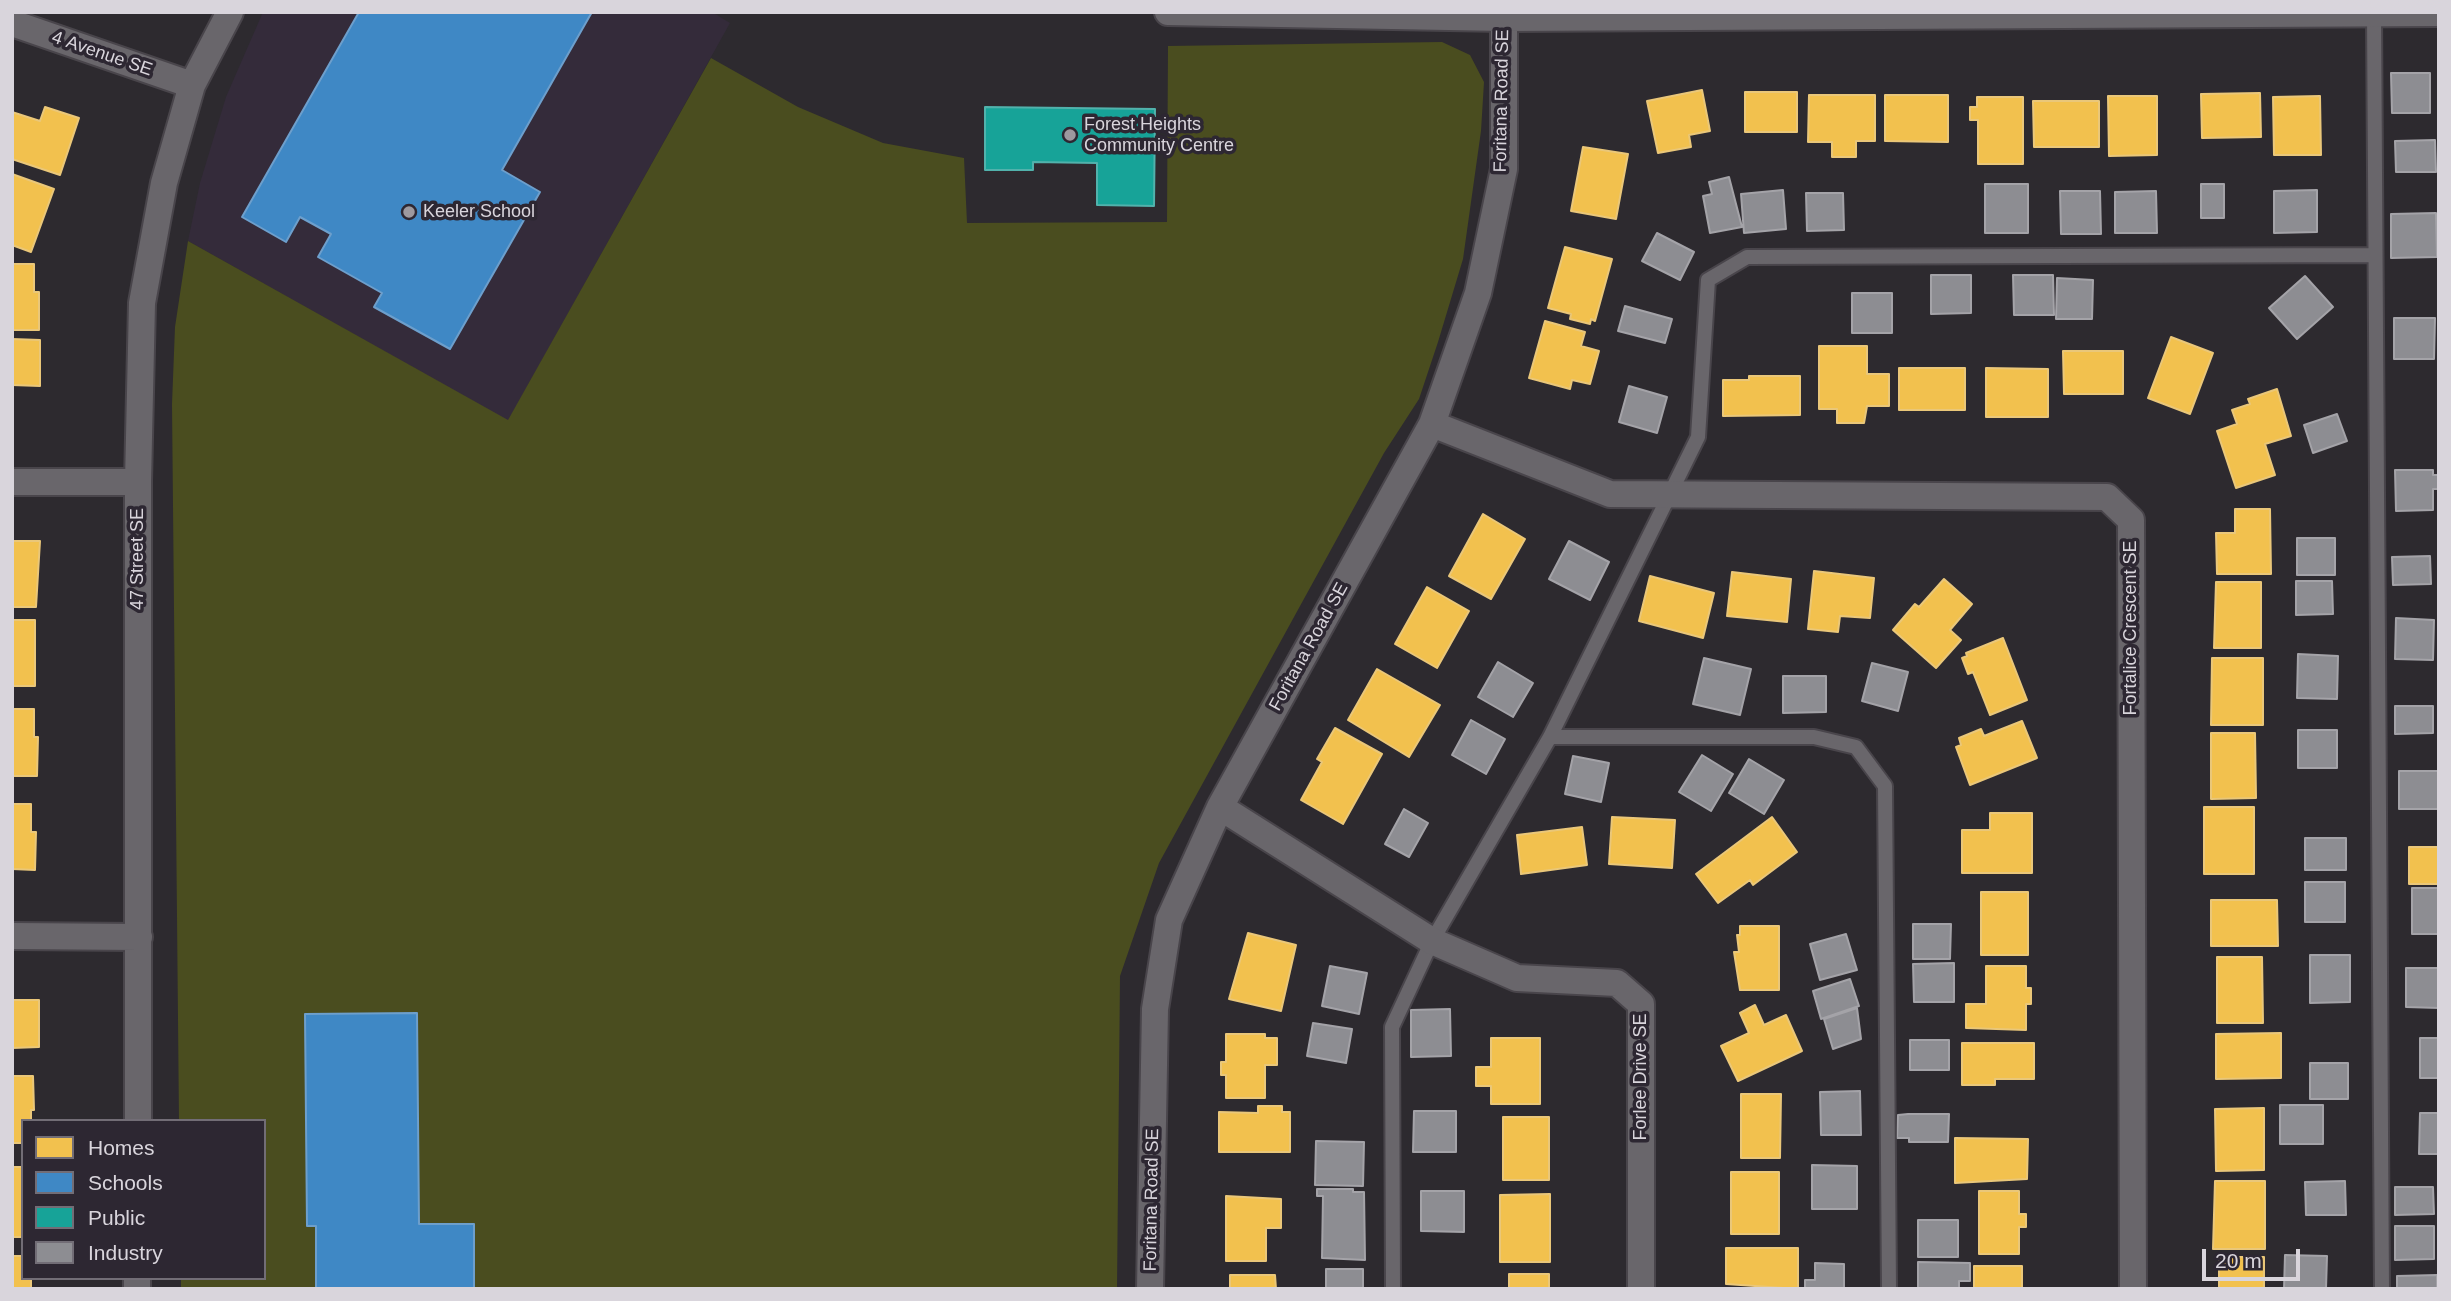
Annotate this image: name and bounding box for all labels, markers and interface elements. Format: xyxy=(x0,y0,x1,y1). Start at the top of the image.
street label: 4 Avenue SE xyxy=(49,27,155,81)
street label: Foritana Road SE xyxy=(1490,29,1514,173)
place label: Forest Heights Community Centre xyxy=(1084,114,1234,156)
marker: Forest Heights Community Centre xyxy=(1062,127,1078,143)
place label: Keeler School xyxy=(423,201,535,223)
marker: Keeler School xyxy=(401,204,417,220)
street label: 47 Street SE xyxy=(127,508,149,610)
street label: Fortalice Crescent SE xyxy=(2120,540,2142,716)
street label: Foritana Road SE xyxy=(1265,579,1353,715)
street label: Forlee Drive SE xyxy=(1630,1013,1652,1141)
legend xyxy=(21,1119,266,1280)
street label: Foritana Road SE xyxy=(1140,1128,1164,1272)
text: Homes xyxy=(88,1136,155,1159)
text: Schools xyxy=(88,1171,163,1194)
text: Public xyxy=(88,1206,145,1229)
scale bar xyxy=(2206,1234,2304,1278)
text: Industry xyxy=(88,1241,163,1264)
text: 20 m xyxy=(2215,1249,2262,1272)

